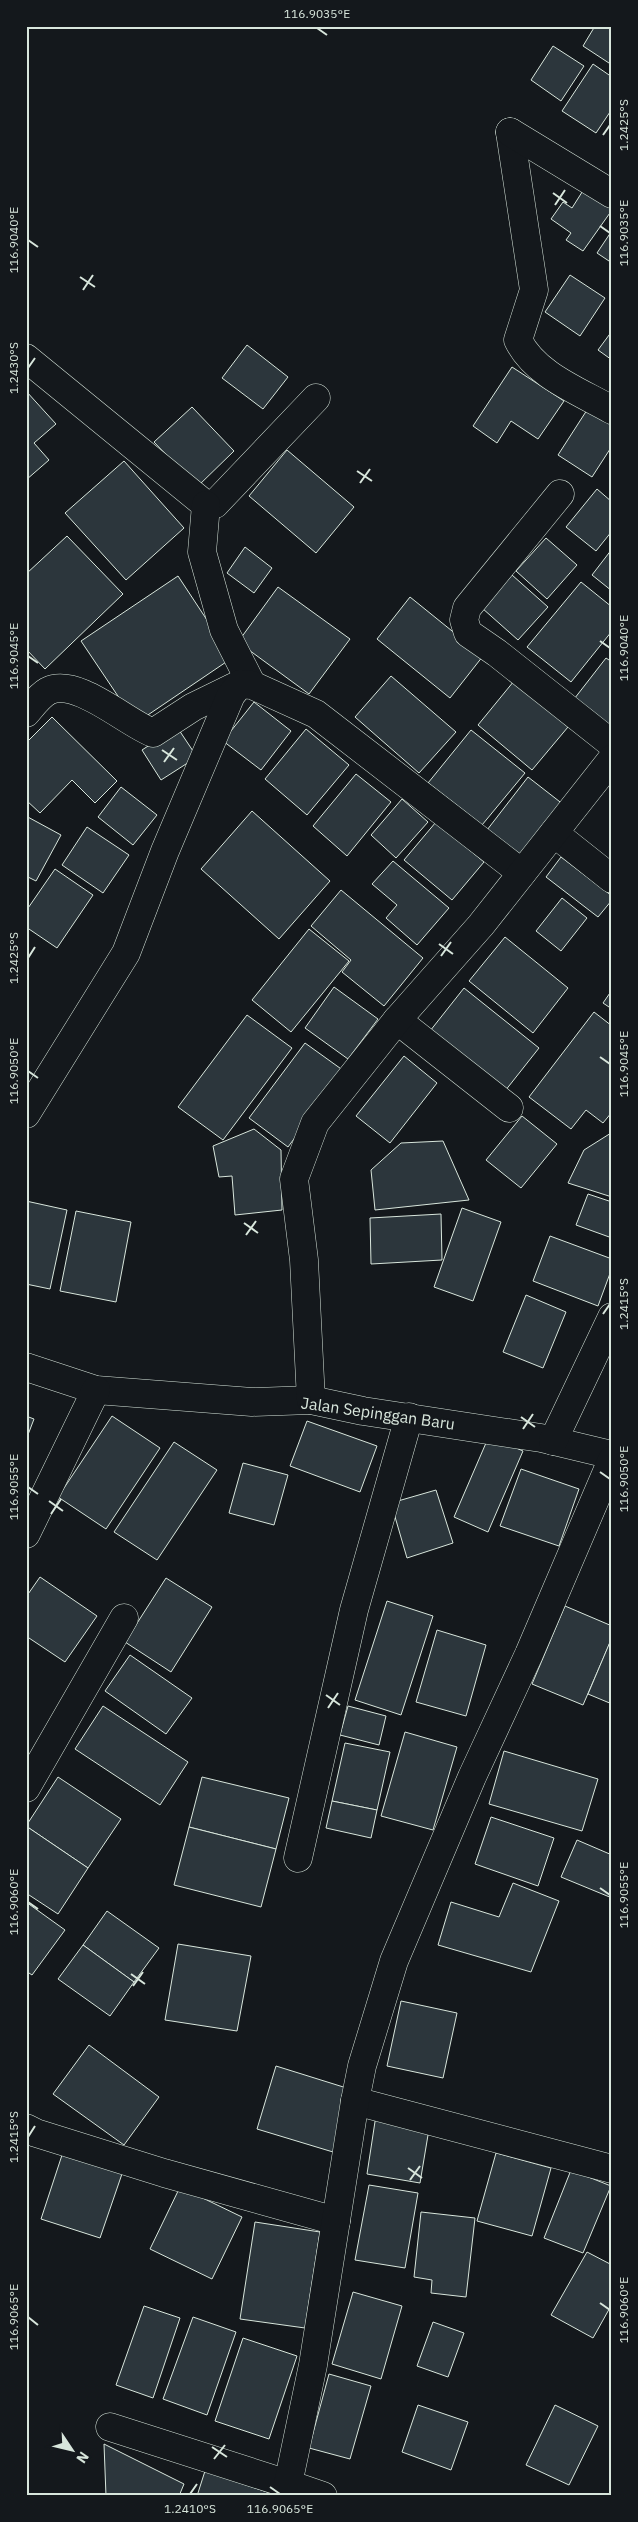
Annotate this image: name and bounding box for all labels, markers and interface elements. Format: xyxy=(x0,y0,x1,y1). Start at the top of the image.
text: 116.9035°E xyxy=(284,6,350,21)
text: 1.2425°S xyxy=(616,99,631,151)
text: 116.9035°E xyxy=(616,200,631,266)
text: 116.9040°E xyxy=(6,207,21,273)
text: 1.2430°S xyxy=(6,342,21,394)
text: 116.9040°E xyxy=(616,615,631,681)
text: 116.9045°E xyxy=(6,623,21,689)
text: 1.2425°S xyxy=(6,932,21,984)
text: 116.9045°E xyxy=(616,1031,631,1097)
text: 116.9050°E xyxy=(6,1038,21,1104)
text: 1.2415°S xyxy=(616,1278,631,1330)
street label: Jalan Sepinggan Baru xyxy=(300,1392,456,1434)
text: 116.9050°E xyxy=(616,1446,631,1512)
text: 116.9055°E xyxy=(6,1454,21,1520)
text: 116.9055°E xyxy=(616,1862,631,1928)
text: 116.9060°E xyxy=(6,1869,21,1935)
text: 1.2415°S xyxy=(6,2111,21,2163)
text: 116.9060°E xyxy=(616,2277,631,2343)
text: 116.9065°E xyxy=(6,2284,21,2350)
north arrow xyxy=(48,2424,98,2474)
text: N xyxy=(72,2448,93,2467)
text: 1.2410°S xyxy=(164,2501,216,2516)
text: 116.9065°E xyxy=(247,2501,313,2516)

